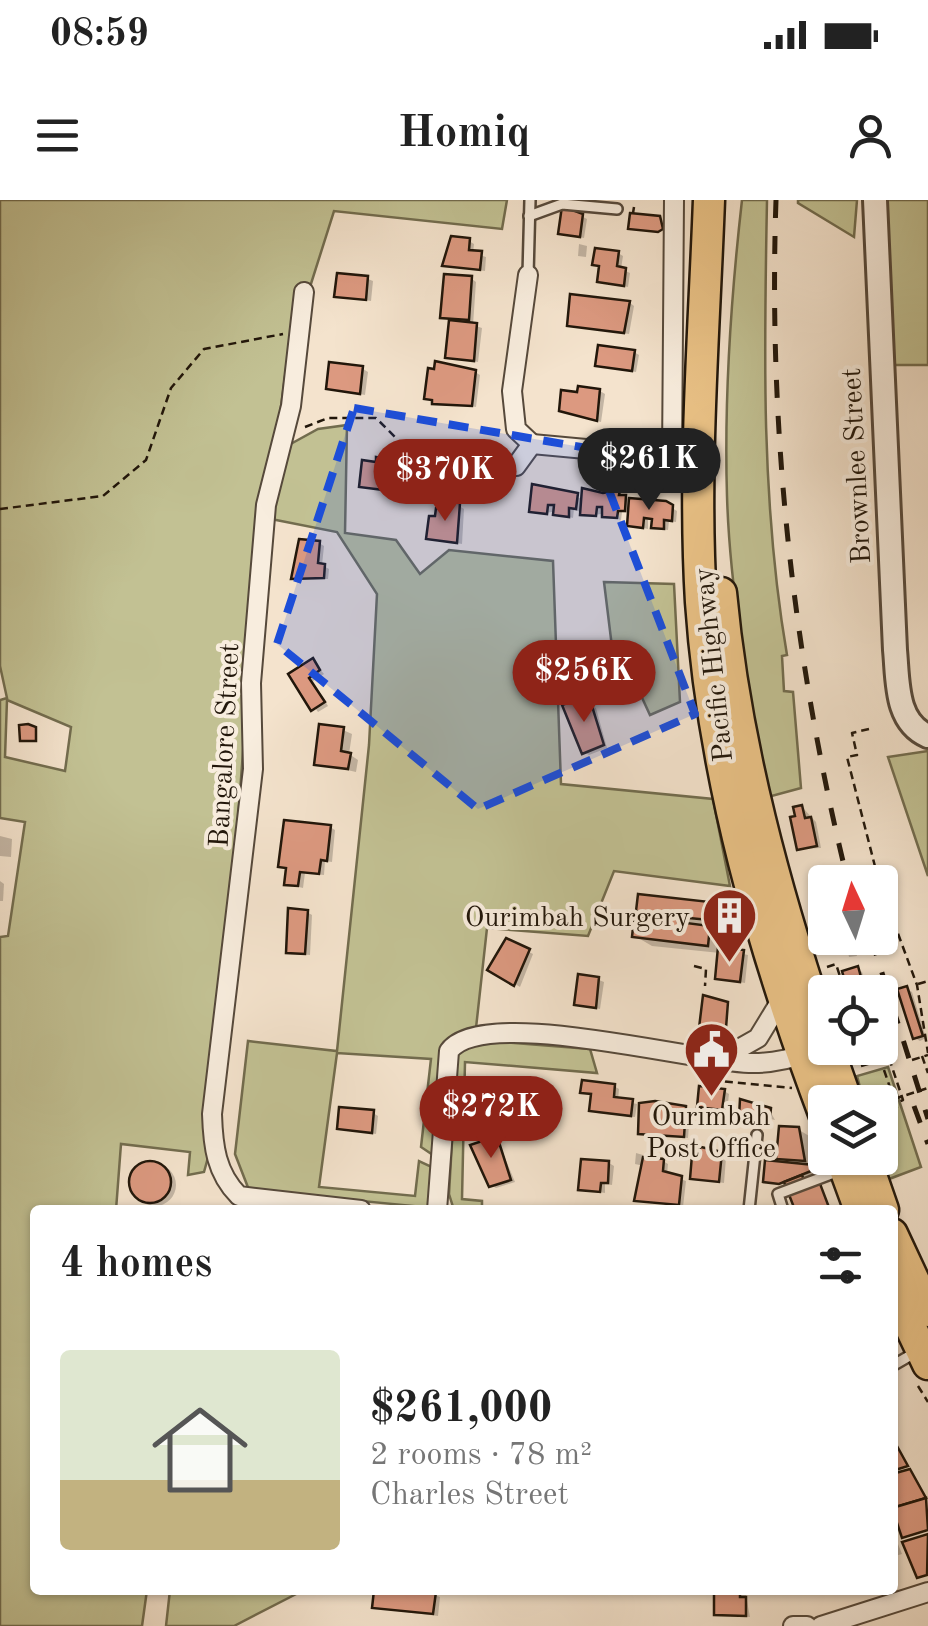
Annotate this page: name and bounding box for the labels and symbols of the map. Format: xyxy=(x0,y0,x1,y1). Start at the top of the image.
street label: Brownlee Street xyxy=(839,367,877,565)
pin: $261K xyxy=(579,428,719,513)
pin: $370K xyxy=(375,439,515,524)
street label: Pacific Highway xyxy=(691,566,739,763)
pin: $256K xyxy=(514,640,654,725)
street label: Bangalore Street xyxy=(207,642,245,848)
north arrow xyxy=(808,865,898,955)
building icon: Ourimbah Surgery xyxy=(699,886,759,965)
place label: Ourimbah Surgery xyxy=(465,905,690,933)
public building icon: Ourimbah Post Office xyxy=(681,1019,741,1098)
pin: $272K xyxy=(421,1076,561,1161)
place label: Ourimbah Post Office xyxy=(646,1104,776,1164)

